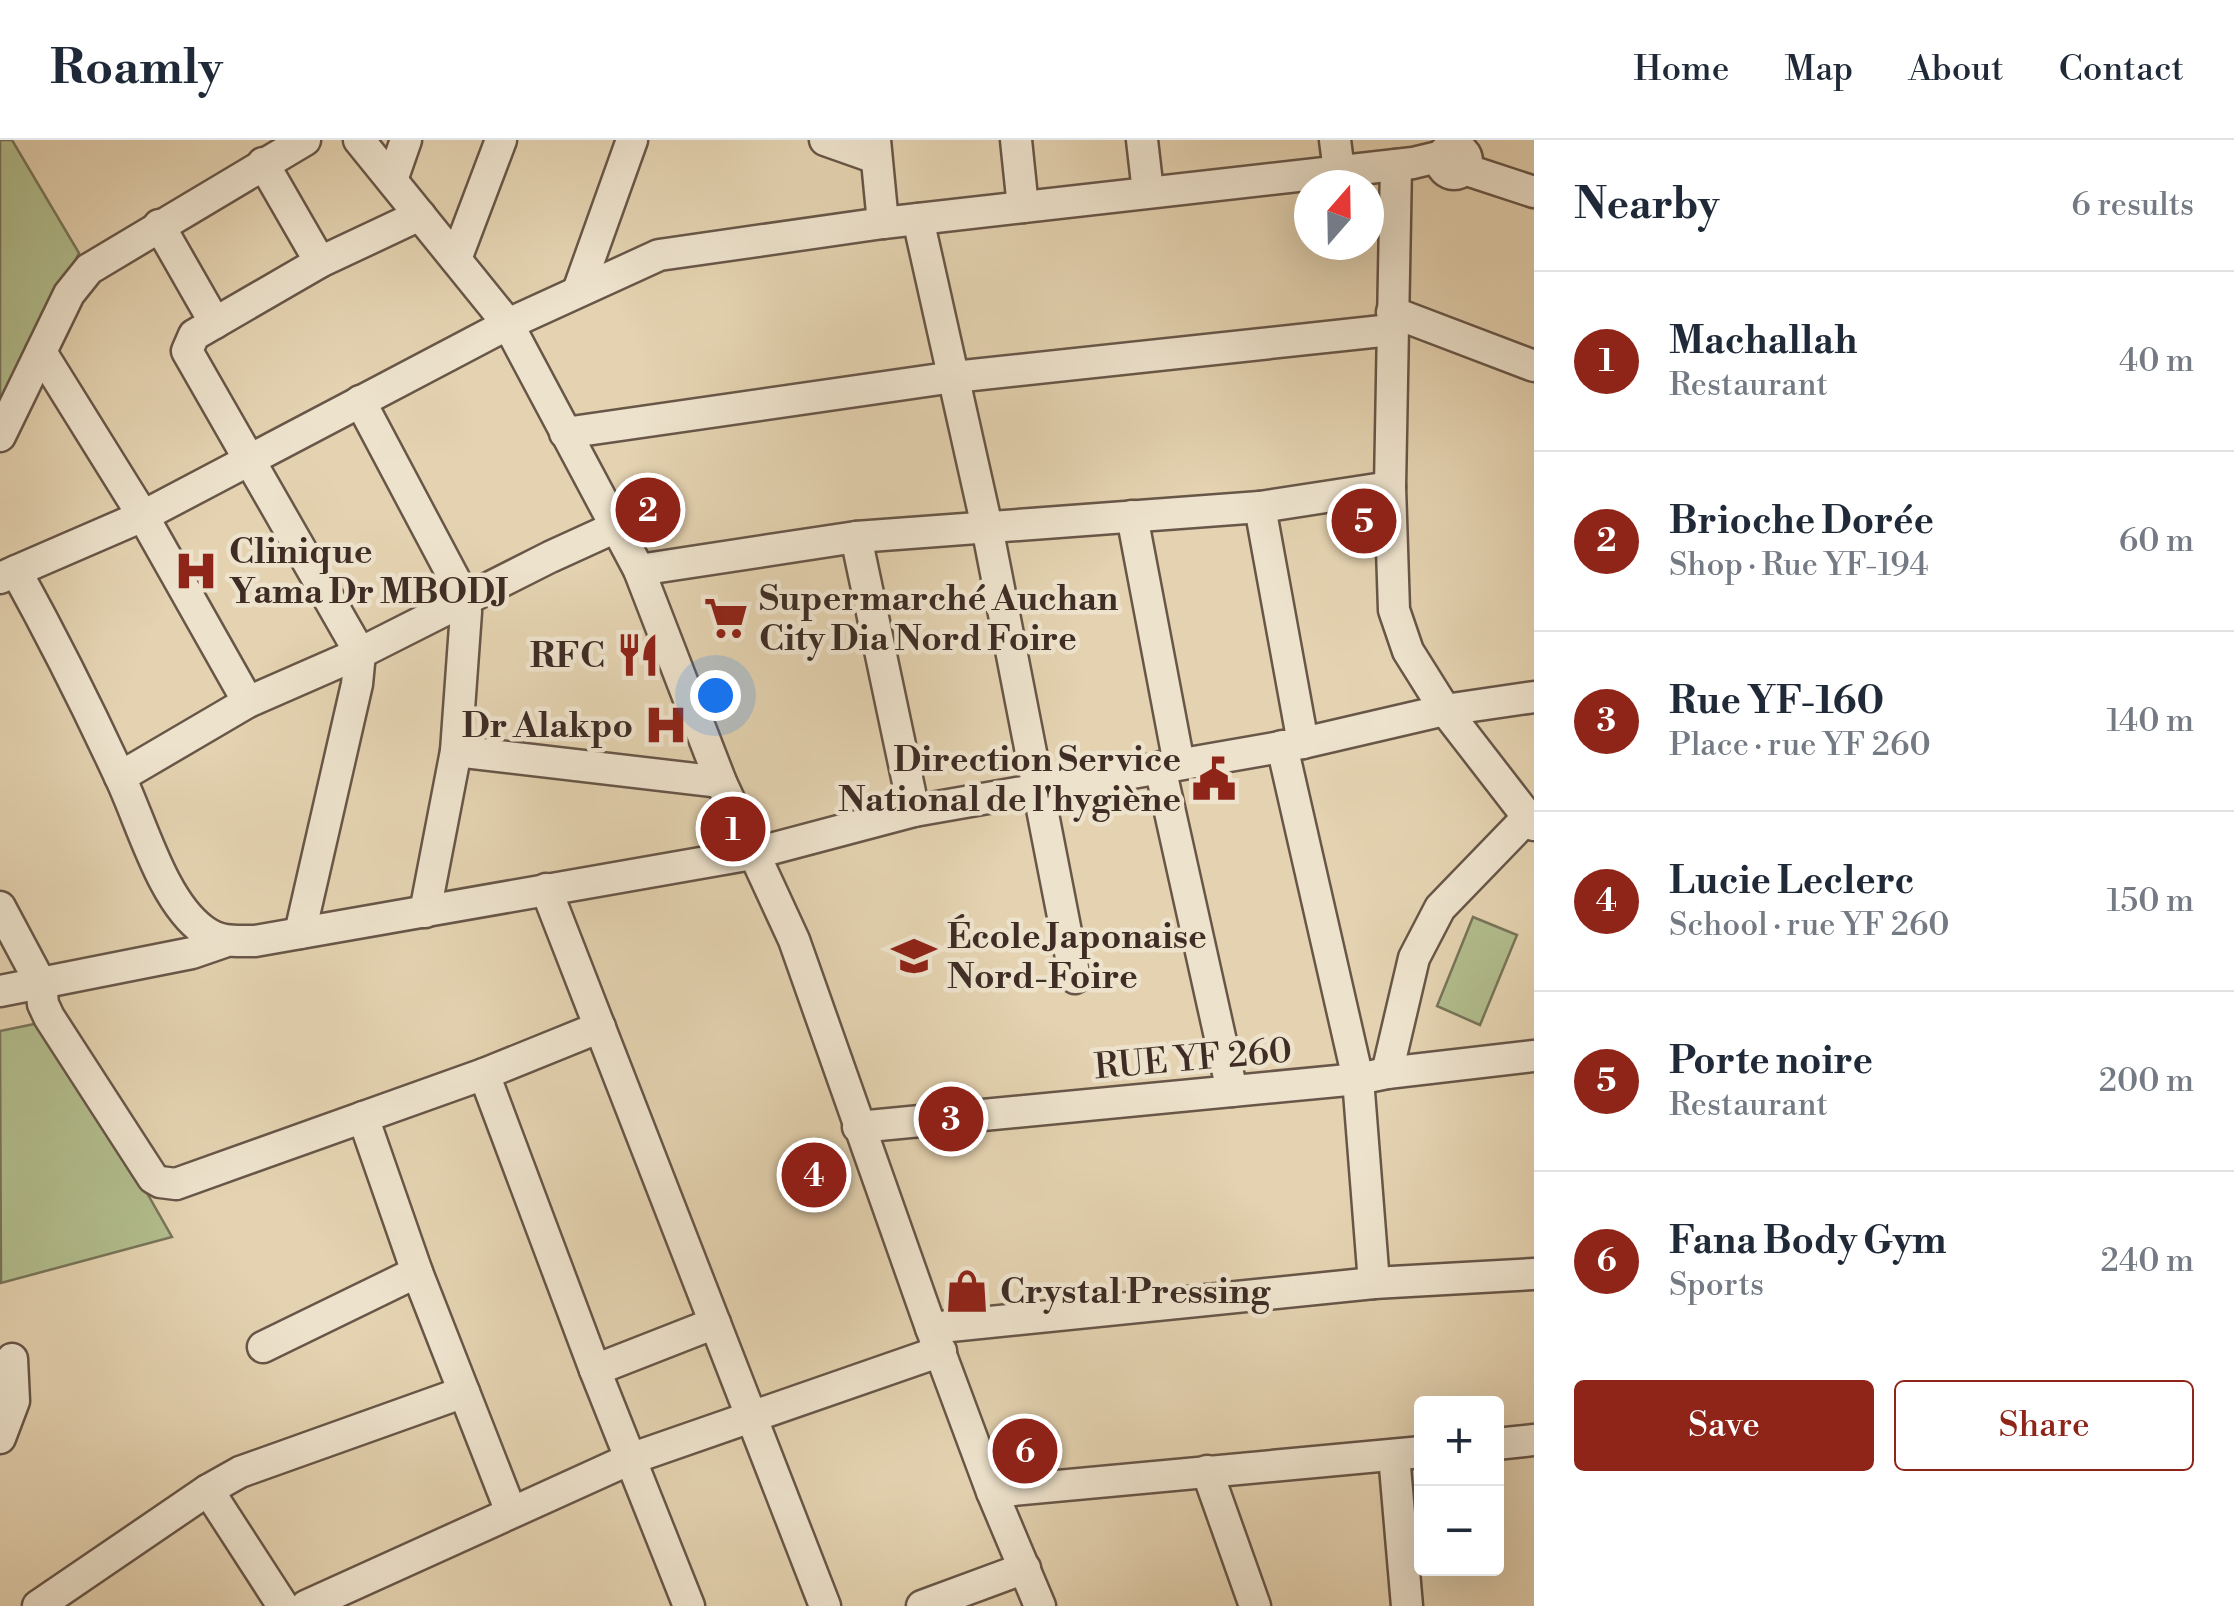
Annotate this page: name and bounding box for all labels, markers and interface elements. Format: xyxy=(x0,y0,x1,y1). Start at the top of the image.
text: Roamly xyxy=(50,39,223,99)
text: Home xyxy=(1633,48,1729,91)
text: Map xyxy=(1784,48,1853,91)
text: About xyxy=(1908,48,2004,91)
text: Contact xyxy=(2059,48,2184,91)
north arrow xyxy=(1294,170,1384,260)
text: Nearby xyxy=(1574,179,1719,232)
text: 6 results xyxy=(2071,185,2194,225)
text: Machallah xyxy=(1669,318,1857,365)
text: 1 xyxy=(1599,341,1614,381)
text: 40 m xyxy=(2119,341,2194,381)
text: Restaurant xyxy=(1669,365,1828,405)
pin: 2 xyxy=(616,472,680,548)
pin: 5 xyxy=(1332,484,1396,558)
text: Brioche Dorée xyxy=(1669,498,1934,545)
text: 2 xyxy=(1596,521,1617,561)
text: 60 m xyxy=(2119,521,2194,561)
place label: Clinique Yama Dr MBODJ xyxy=(229,531,509,614)
text: Shop · Rue YF-194 xyxy=(1669,545,1929,585)
hospital icon: Clinique Yama Dr MBODJ xyxy=(172,547,220,595)
place label: Supermarché Auchan City Dia Nord Foire xyxy=(759,578,1119,661)
supermarket icon: Supermarché Auchan City Dia Nord Foire xyxy=(702,594,750,642)
restaurant icon: RFC xyxy=(614,631,662,679)
place label: RFC xyxy=(530,635,605,678)
your location xyxy=(690,670,741,721)
text: Rue YF-160 xyxy=(1669,678,1884,725)
hospital icon: Dr Alakpo xyxy=(642,701,690,749)
text: 3 xyxy=(1597,701,1616,741)
text: 140 m xyxy=(2107,701,2194,741)
place label: Dr Alakpo xyxy=(462,705,633,748)
text: Place · rue YF 260 xyxy=(1669,725,1931,765)
place label: Direction Service National de l'hygiène xyxy=(838,739,1181,822)
public building icon: Direction Service National de l'hygiène xyxy=(1190,755,1238,803)
pin: 1 xyxy=(700,792,766,866)
text: Lucie Leclerc xyxy=(1669,858,1914,905)
text: 4 xyxy=(1596,881,1617,921)
text: 150 m xyxy=(2107,881,2194,921)
text: School · rue YF 260 xyxy=(1669,905,1950,945)
place label: École Japonaise Nord-Foire xyxy=(947,914,1207,999)
school or university icon: École Japonaise Nord-Foire xyxy=(890,932,938,980)
street label: RUE YF 260 xyxy=(1092,1029,1294,1090)
text: Porte noire xyxy=(1669,1038,1873,1085)
text: 5 xyxy=(1597,1061,1616,1101)
text: 200 m xyxy=(2099,1061,2194,1101)
pin: 3 xyxy=(918,1082,984,1156)
text: Restaurant xyxy=(1669,1085,1828,1125)
pin: 4 xyxy=(782,1138,846,1212)
text: Fana Body Gym xyxy=(1669,1218,1947,1265)
text: 6 xyxy=(1596,1241,1617,1281)
text: 240 m xyxy=(2101,1241,2194,1281)
text: Sports xyxy=(1669,1265,1764,1305)
shop icon: Crystal Pressing xyxy=(943,1267,991,1315)
place label: Crystal Pressing xyxy=(1000,1271,1271,1314)
button: Save xyxy=(1574,1380,1874,1471)
button: Share xyxy=(1894,1380,2194,1471)
map controls xyxy=(1414,1396,1504,1576)
button: + xyxy=(1414,1396,1504,1486)
pin: 6 xyxy=(992,1414,1058,1488)
button: − xyxy=(1414,1486,1504,1576)

